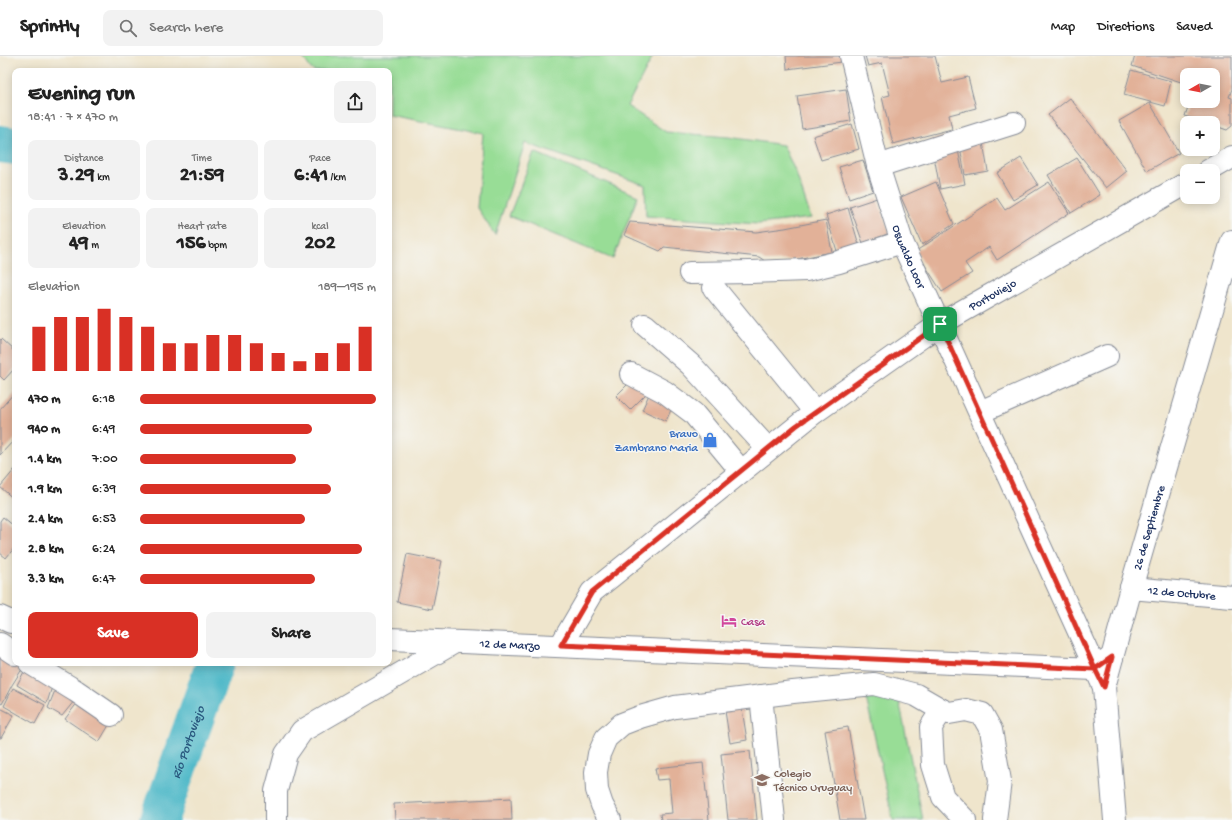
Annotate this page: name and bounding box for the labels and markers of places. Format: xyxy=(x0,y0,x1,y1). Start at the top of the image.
pin xyxy=(923,307,957,341)
place label: Bravo Zambrano Maria xyxy=(615,428,698,456)
shop icon: Bravo Zambrano Maria xyxy=(701,431,719,449)
hotel icon: Casa xyxy=(720,612,738,630)
place label: Casa xyxy=(741,616,766,630)
place label: Colegio Técnico Uruguay xyxy=(773,768,852,796)
school or university icon: Colegio Técnico Uruguay xyxy=(753,771,771,789)

